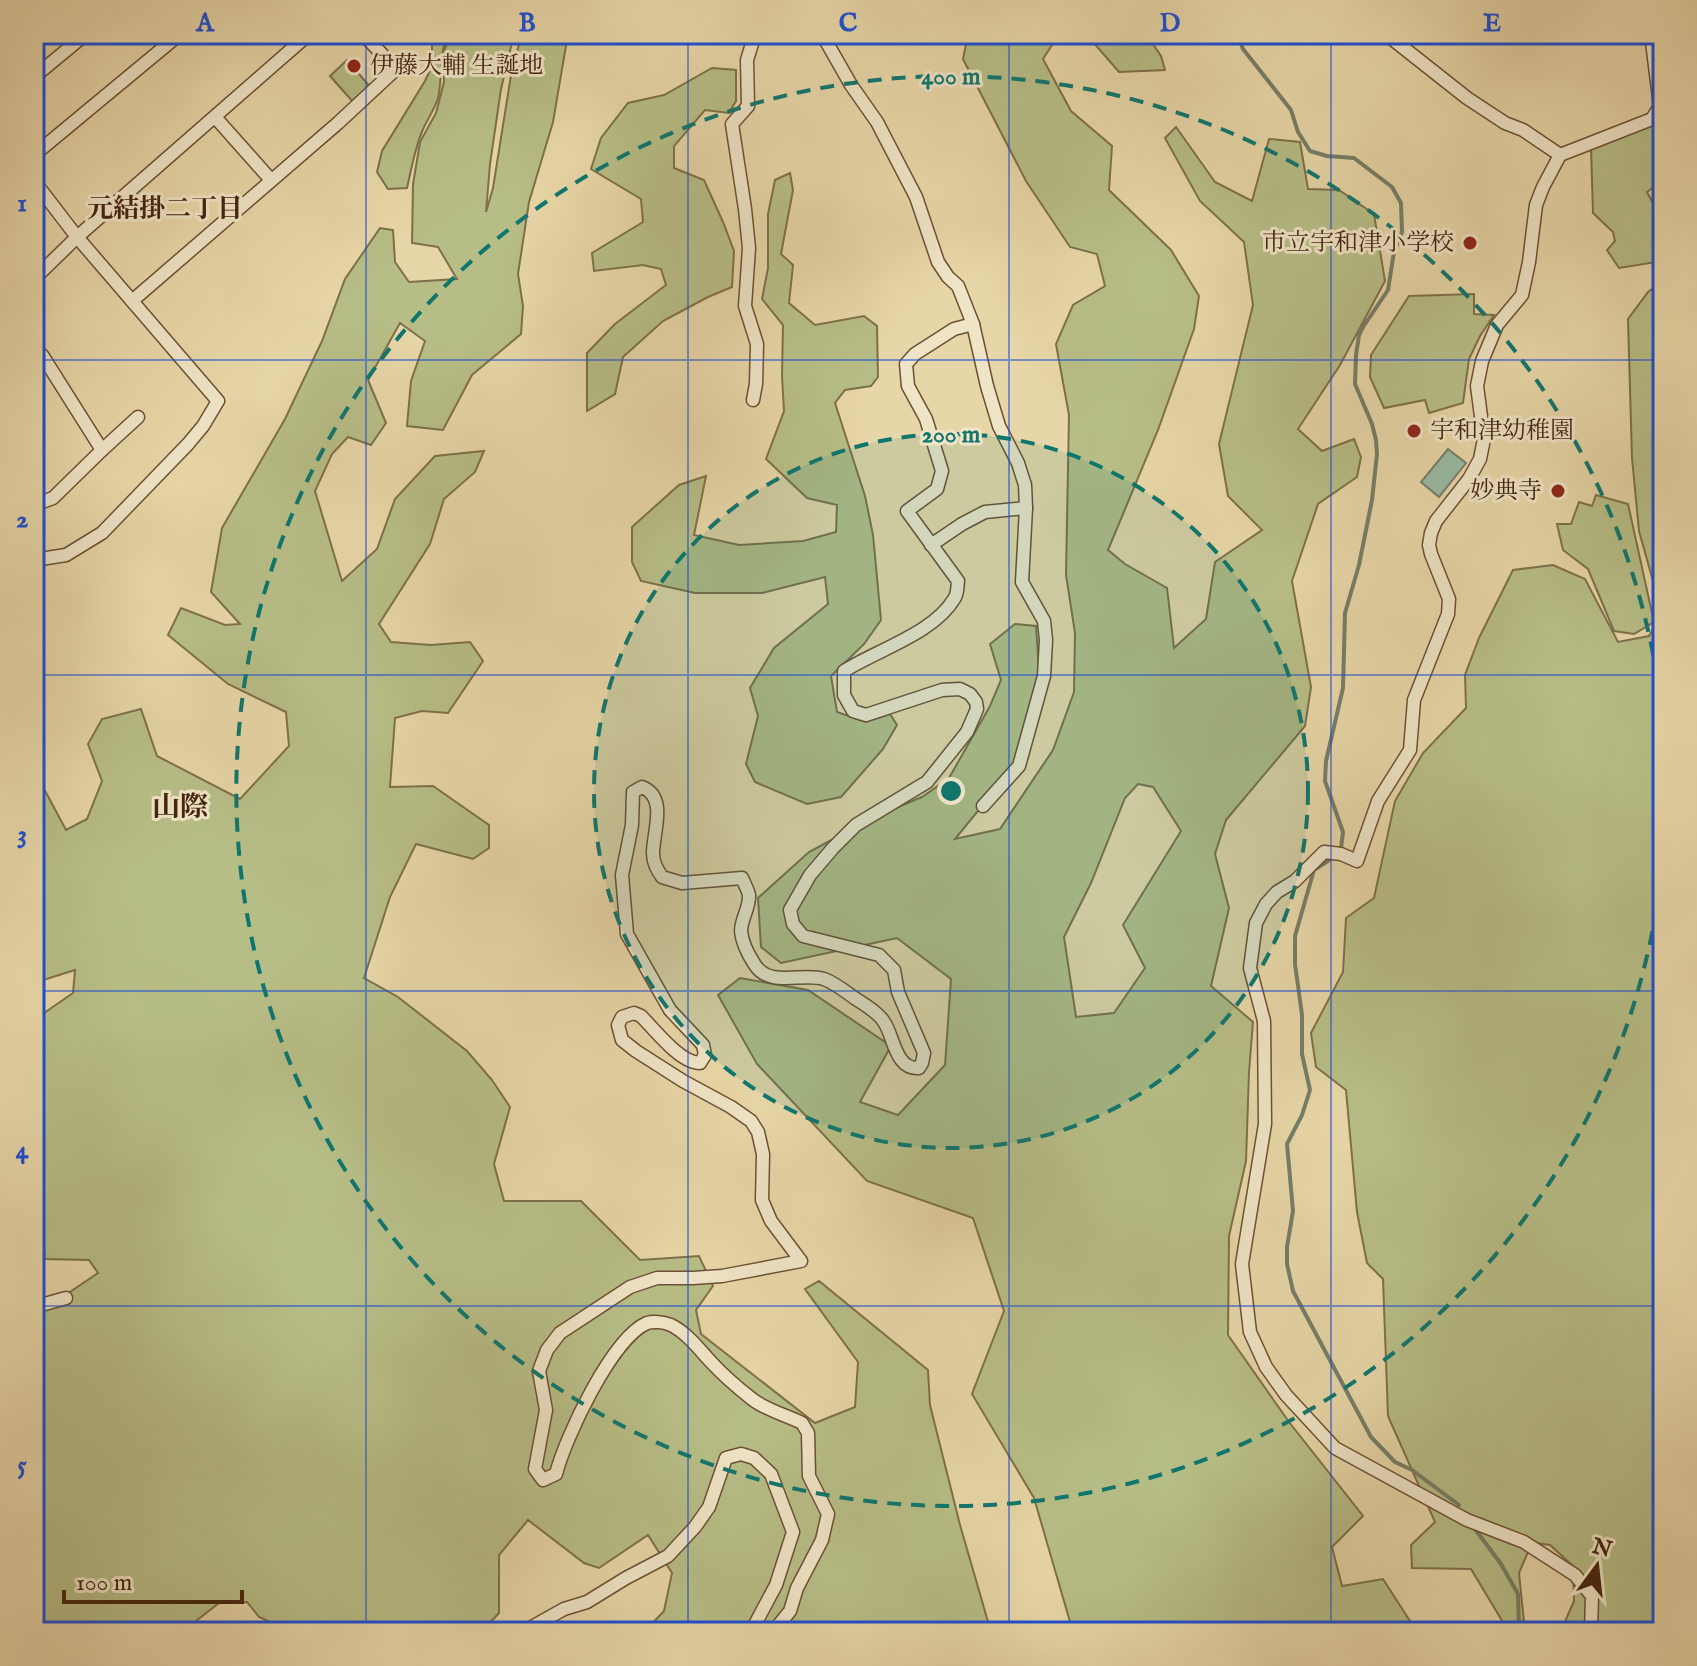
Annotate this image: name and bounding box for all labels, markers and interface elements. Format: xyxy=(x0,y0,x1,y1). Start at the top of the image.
text: A xyxy=(195,7,215,40)
text: B xyxy=(518,7,536,40)
text: C xyxy=(839,7,858,40)
text: D xyxy=(1160,7,1181,40)
text: E xyxy=(1483,7,1501,40)
place label: 伊藤大輔 生誕地 xyxy=(370,51,543,82)
marker: 伊藤大輔 生誕地 xyxy=(345,57,363,75)
text: 400 m xyxy=(921,62,981,93)
text: 1 xyxy=(17,187,27,220)
district label: 元結掛二丁目 xyxy=(87,193,243,226)
place label: 市立宇和津小学校 xyxy=(1262,228,1454,259)
marker: 市立宇和津小学校 xyxy=(1461,234,1479,252)
place label: 宇和津幼稚園 xyxy=(1430,416,1574,447)
text: 200 m xyxy=(922,420,981,451)
marker: 宇和津幼稚園 xyxy=(1405,422,1423,440)
place label: 妙典寺 xyxy=(1470,476,1542,507)
marker: 妙典寺 xyxy=(1549,482,1567,500)
text: 2 xyxy=(16,503,28,536)
centre of rings xyxy=(937,777,965,805)
district label: 山際 xyxy=(152,791,208,826)
text: 3 xyxy=(17,818,27,851)
text: 4 xyxy=(16,1134,30,1167)
text: 5 xyxy=(17,1449,27,1482)
north arrow xyxy=(1557,1526,1637,1606)
text: N xyxy=(1588,1532,1614,1565)
scale bar xyxy=(64,1554,242,1604)
text: 100 m xyxy=(76,1568,132,1599)

